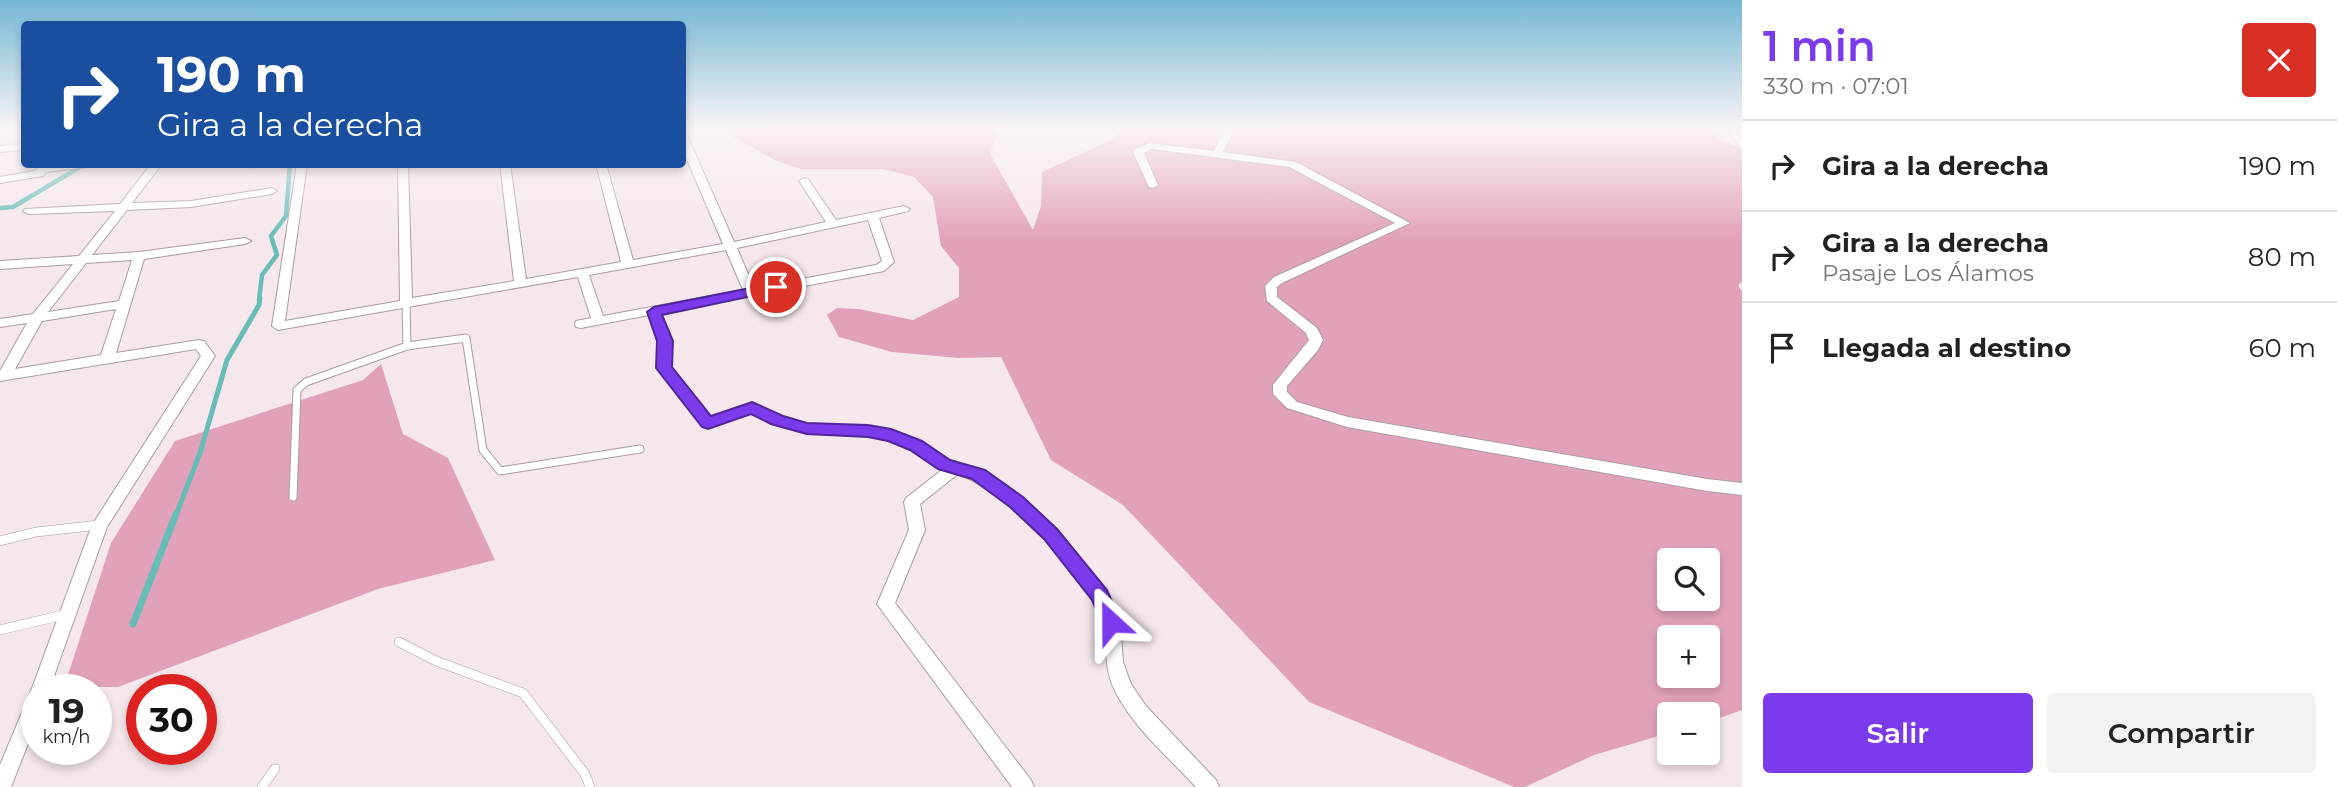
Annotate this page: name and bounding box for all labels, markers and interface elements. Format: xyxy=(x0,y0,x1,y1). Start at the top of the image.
text: 1 min xyxy=(1763,20,1876,72)
button: close xyxy=(2242,23,2316,97)
text: 190 m xyxy=(157,45,306,104)
icon: right xyxy=(42,49,133,140)
text: 330 m · 07:01 xyxy=(1763,72,1909,100)
text: Gira a la derecha xyxy=(157,105,423,144)
icon: right xyxy=(1763,147,1801,185)
text: Gira a la derecha xyxy=(1822,150,2049,182)
text: 190 m xyxy=(2239,150,2316,182)
text: Gira a la derecha xyxy=(1822,227,2049,259)
icon: right xyxy=(1763,238,1801,276)
text: 80 m xyxy=(2248,241,2316,273)
pin xyxy=(746,257,806,317)
text: Pasaje Los Álamos xyxy=(1822,259,2034,287)
icon: arrive xyxy=(757,268,795,306)
icon: arrive xyxy=(1763,329,1801,367)
text: Llegada al destino xyxy=(1822,332,2071,364)
text: 60 m xyxy=(2249,332,2316,364)
map controls xyxy=(1657,548,1720,765)
button: search xyxy=(1657,548,1720,611)
position arrow xyxy=(1074,585,1148,659)
button: + xyxy=(1657,625,1720,688)
speed limit sign: 30 xyxy=(126,674,217,765)
text: 19 xyxy=(48,689,85,732)
button: Salir xyxy=(1763,693,2033,773)
button: Compartir xyxy=(2047,693,2316,773)
button: − xyxy=(1657,702,1720,765)
text: km/h xyxy=(42,726,91,748)

